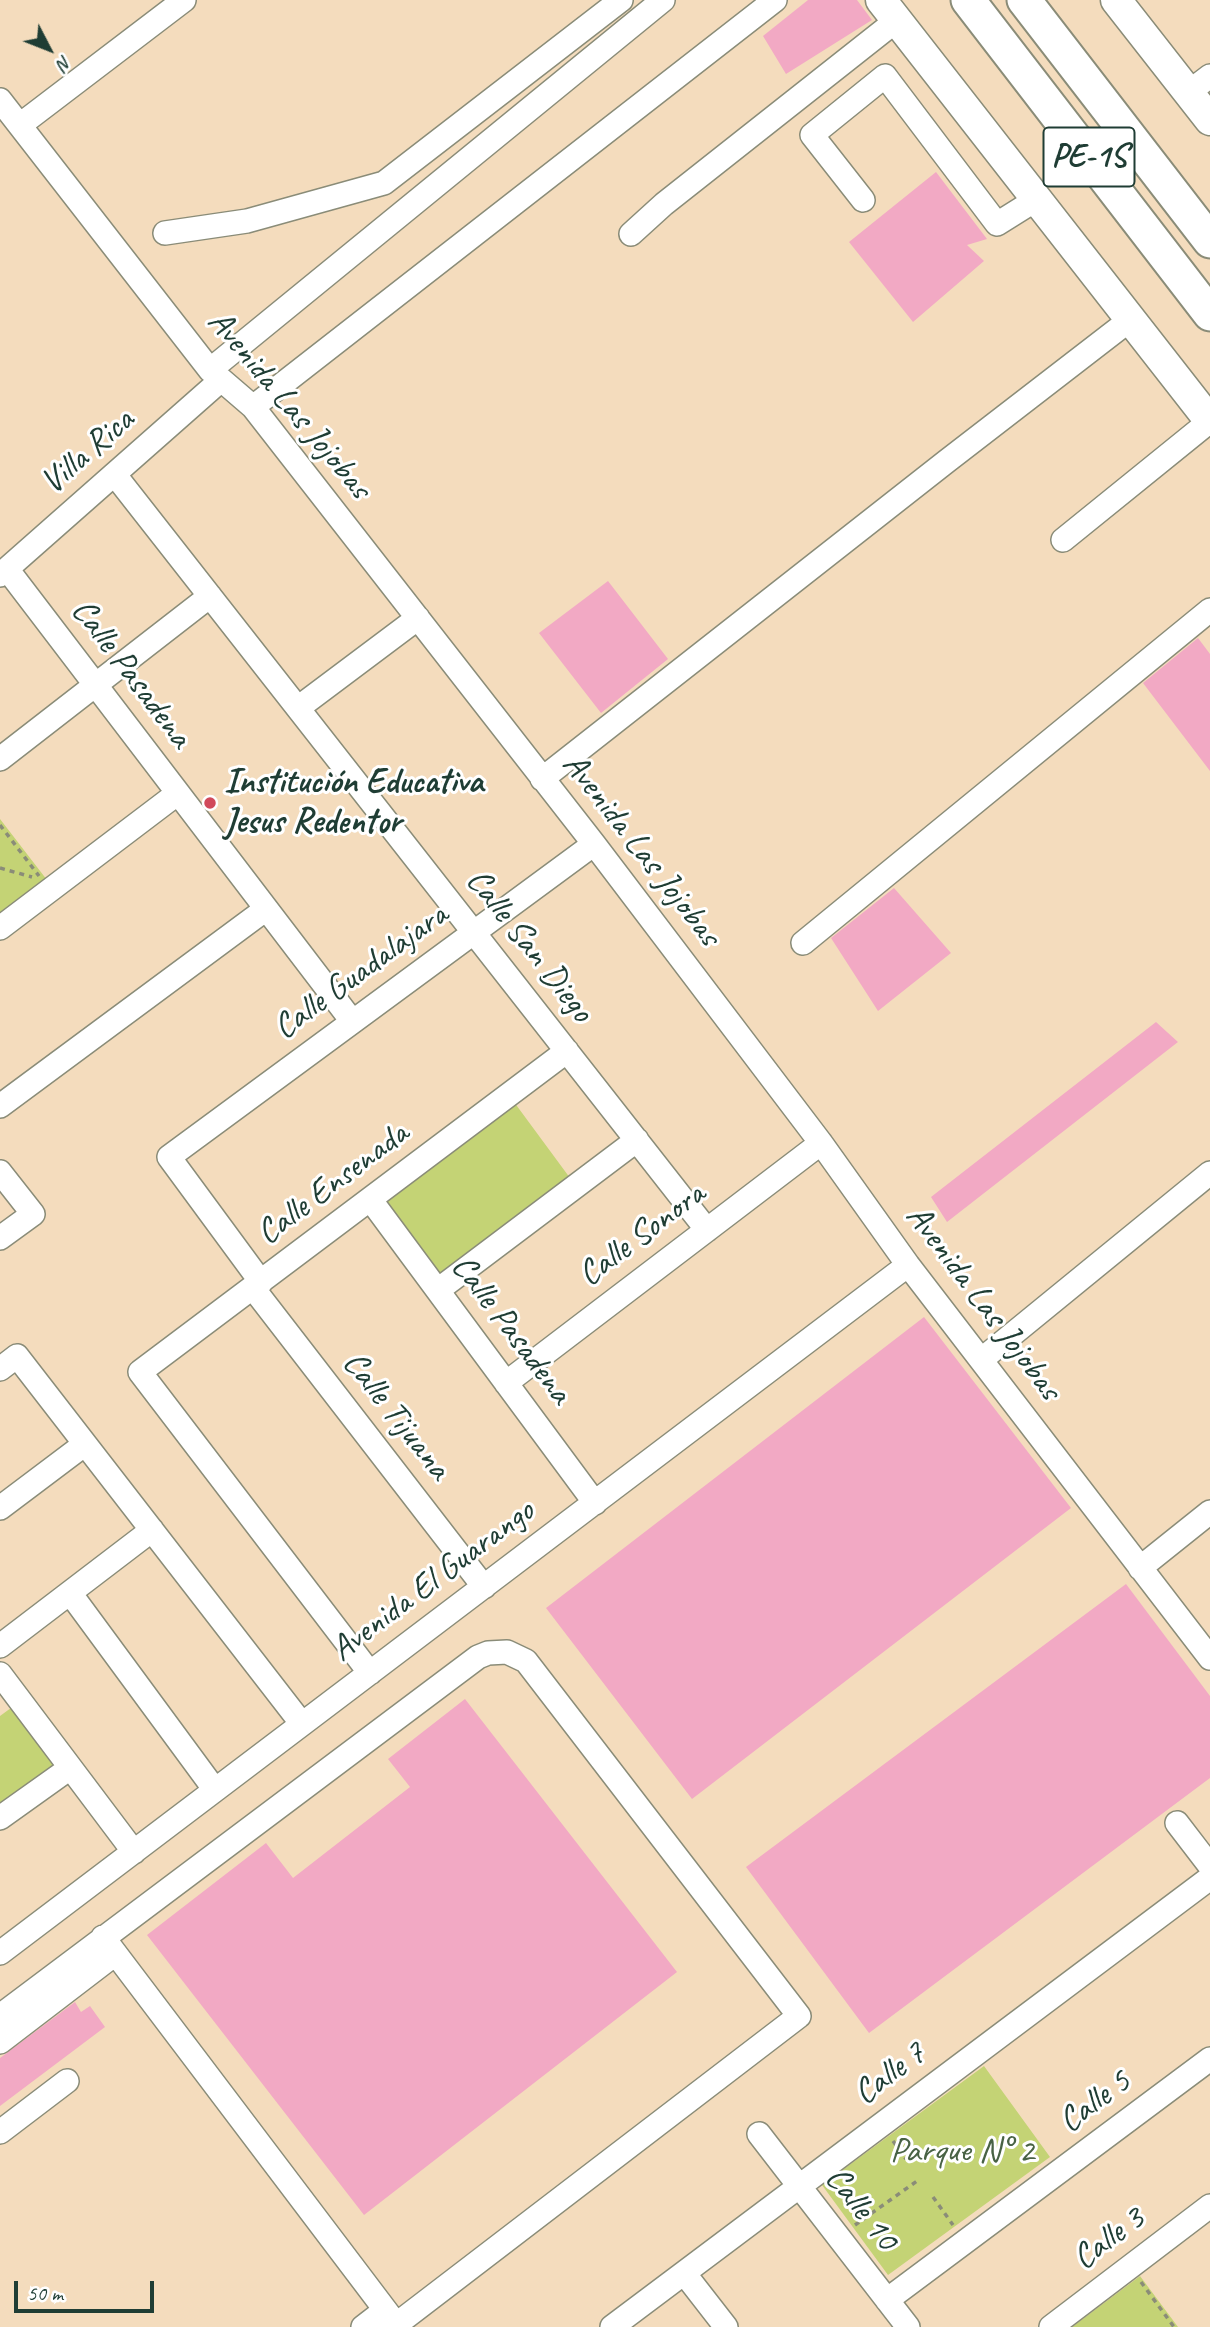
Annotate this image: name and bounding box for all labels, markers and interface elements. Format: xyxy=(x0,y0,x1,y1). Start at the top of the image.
north arrow xyxy=(14,14,84,84)
text: N xyxy=(52,51,77,75)
road number: PE-1S xyxy=(1044,127,1134,186)
street label: Avenida Las Jojobas xyxy=(198,302,380,508)
street label: Villa Rica xyxy=(33,400,143,504)
street label: Calle Pasadena xyxy=(61,591,201,757)
street label: Avenida Las Jojobas xyxy=(553,745,729,955)
place label: Institución Educativa Jesus Redentor xyxy=(224,762,483,844)
marker: Institución Educativa Jesus Redentor xyxy=(202,795,218,811)
street label: Calle San Diego xyxy=(456,861,602,1031)
street label: Calle Guadalajara xyxy=(266,895,456,1049)
street label: Calle Ensenada xyxy=(249,1113,417,1255)
street label: Calle Sonora xyxy=(570,1174,714,1296)
street label: Avenida Las Jojobas xyxy=(896,1197,1070,1409)
street label: Calle Pasadena xyxy=(441,1247,581,1413)
street label: Calle Tijuana xyxy=(333,1343,459,1489)
street label: Avenida El Guarango xyxy=(323,1491,543,1671)
street label: Calle 7 xyxy=(846,2033,934,2115)
street label: Calle 5 xyxy=(1051,2061,1139,2143)
park label: Parque N° 2 xyxy=(890,2131,1034,2173)
street label: Calle 10 xyxy=(815,2159,907,2259)
street label: Calle 3 xyxy=(1065,2198,1153,2280)
scale bar xyxy=(18,2268,158,2312)
text: 50 m xyxy=(27,2280,63,2306)

